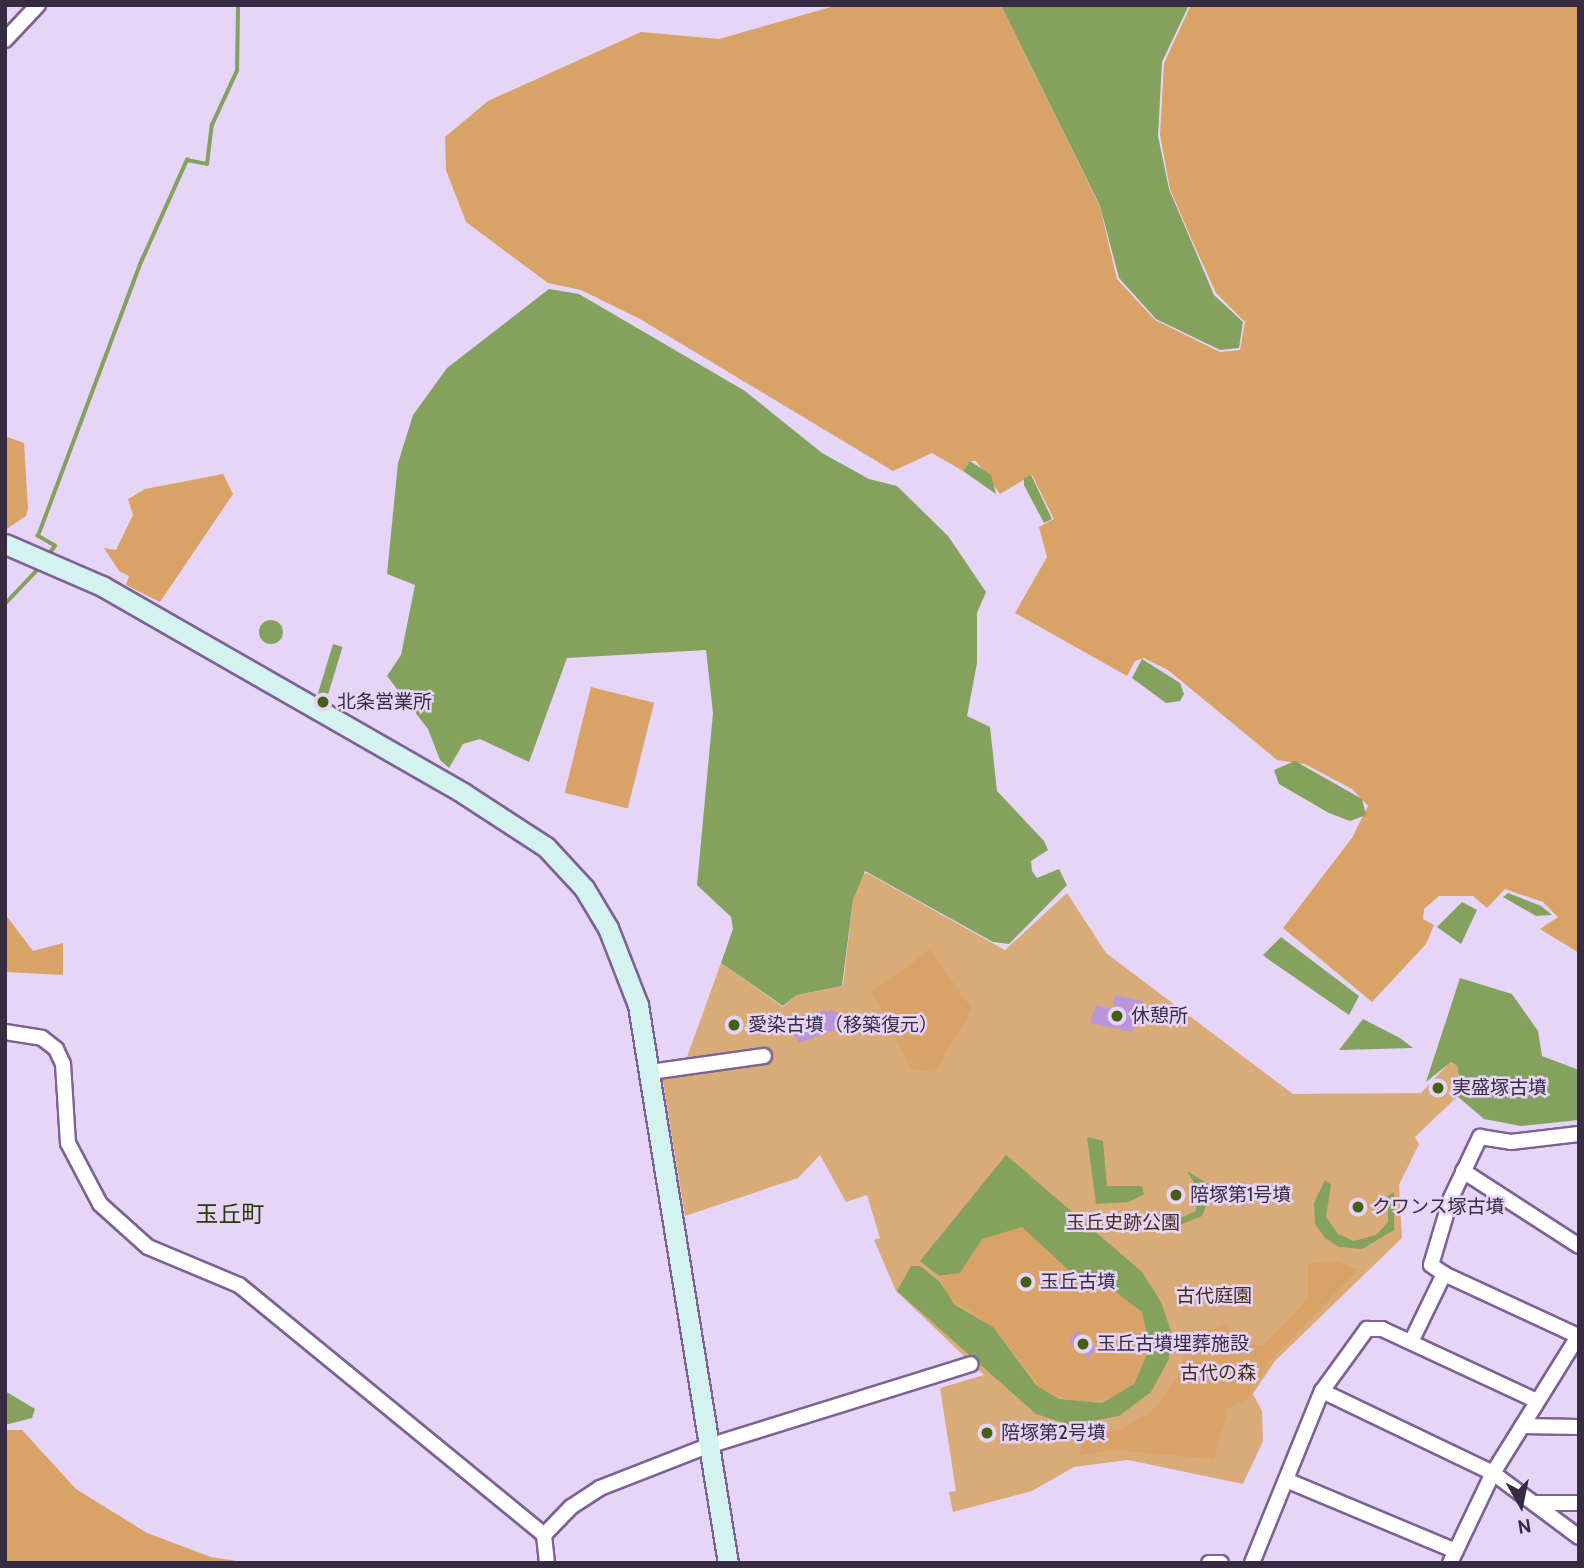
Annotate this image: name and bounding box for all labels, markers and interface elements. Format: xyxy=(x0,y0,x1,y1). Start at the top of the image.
place label: 北条営業所 xyxy=(337,691,432,713)
marker: 北条営業所 xyxy=(315,694,331,710)
place label: 休憩所 xyxy=(1131,1005,1188,1027)
marker: 休憩所 xyxy=(1109,1008,1125,1024)
place label: 愛染古墳（移築復元） xyxy=(748,1014,938,1036)
marker: 愛染古墳（移築復元） xyxy=(726,1017,742,1033)
place label: 実盛塚古墳 xyxy=(1452,1077,1547,1099)
marker: 実盛塚古墳 xyxy=(1430,1080,1446,1096)
place label: 陪塚第1号墳 xyxy=(1190,1184,1291,1206)
marker: 陪塚第1号墳 xyxy=(1168,1187,1184,1203)
place label: クワンス塚古墳 xyxy=(1372,1196,1505,1218)
marker: クワンス塚古墳 xyxy=(1350,1199,1366,1215)
district label: 玉丘町 xyxy=(196,1200,264,1228)
park label: 玉丘史跡公園 xyxy=(1066,1212,1180,1234)
place label: 玉丘古墳 xyxy=(1040,1271,1116,1293)
marker: 玉丘古墳 xyxy=(1018,1274,1034,1290)
park label: 古代庭園 xyxy=(1176,1285,1252,1307)
place label: 玉丘古墳埋葬施設 xyxy=(1097,1333,1249,1355)
marker: 玉丘古墳埋葬施設 xyxy=(1075,1336,1091,1352)
park label: 古代の森 xyxy=(1180,1362,1256,1384)
place label: 陪塚第2号墳 xyxy=(1001,1422,1106,1444)
marker: 陪塚第2号墳 xyxy=(979,1425,995,1441)
north arrow xyxy=(1486,1470,1556,1540)
text: N xyxy=(1516,1514,1533,1539)

